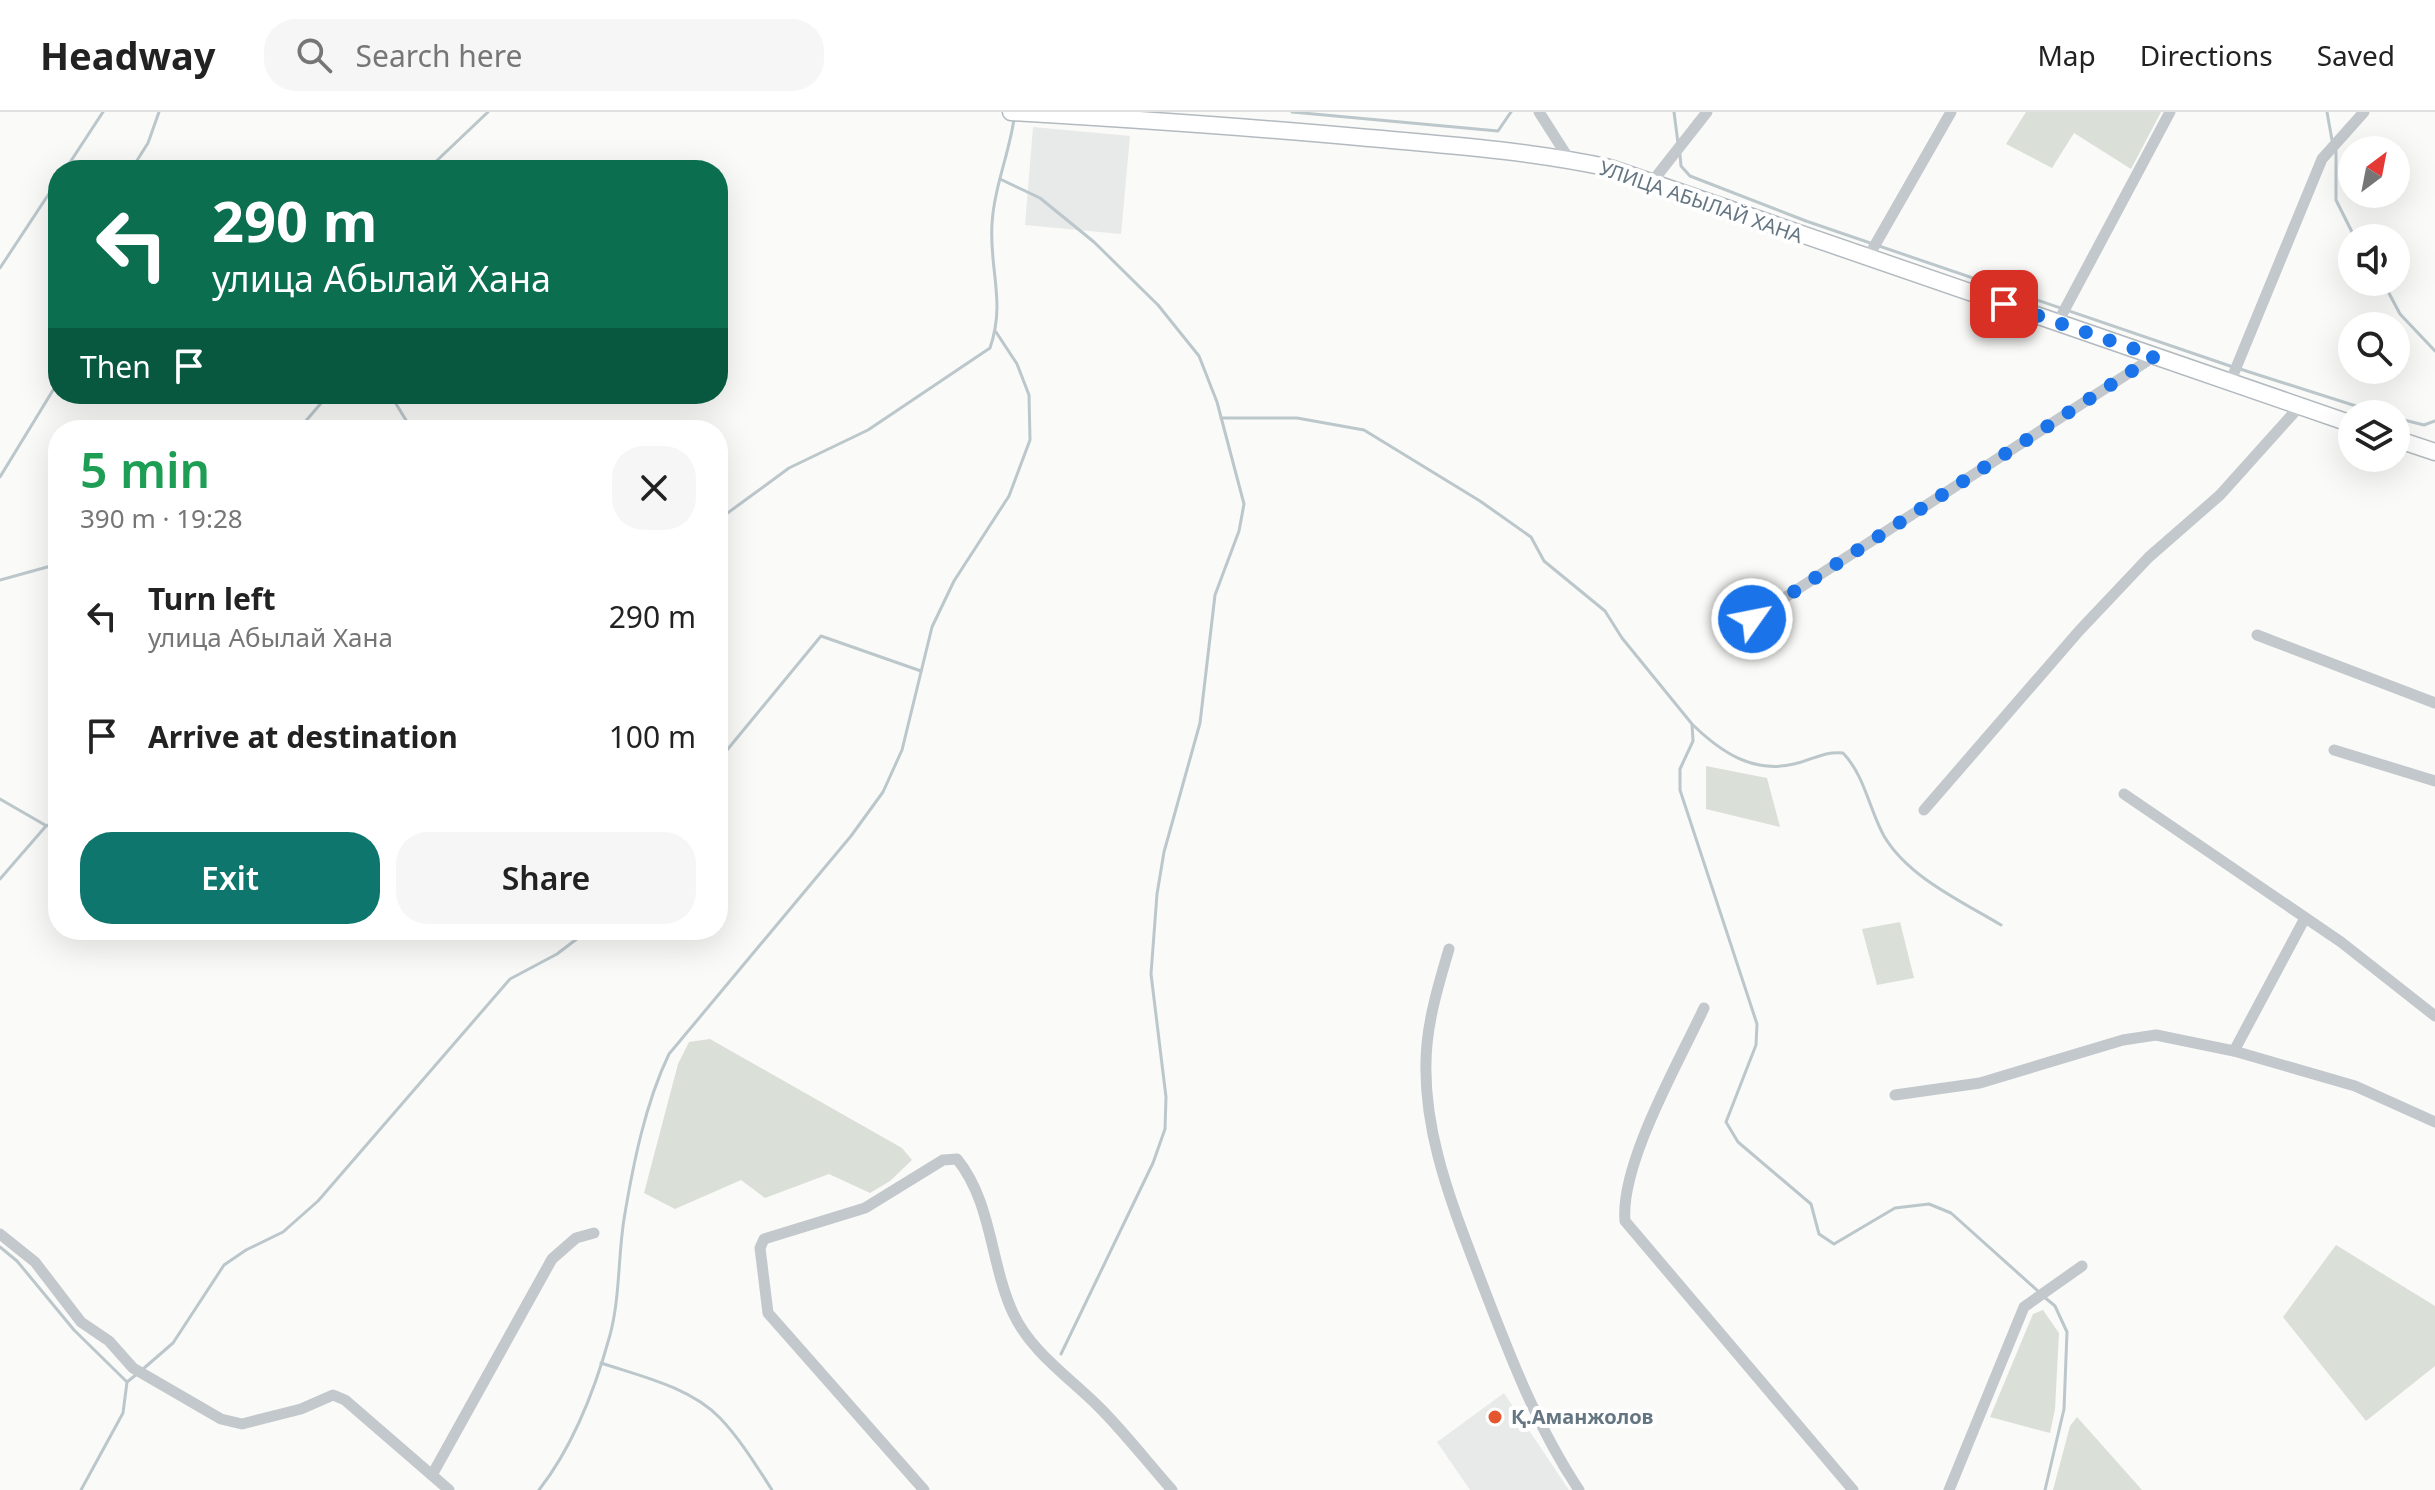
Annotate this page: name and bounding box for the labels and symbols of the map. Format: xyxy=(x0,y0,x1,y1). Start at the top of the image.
north arrow xyxy=(2338,136,2410,208)
street label: УЛИЦА АБЫЛАЙ ХАНА xyxy=(1596,154,1807,249)
pin xyxy=(1970,270,2038,338)
position arrow xyxy=(1710,577,1794,661)
place label: Қ.Аманжолов xyxy=(1511,1403,1654,1430)
marker: Қ.Аманжолов xyxy=(1486,1408,1504,1426)

